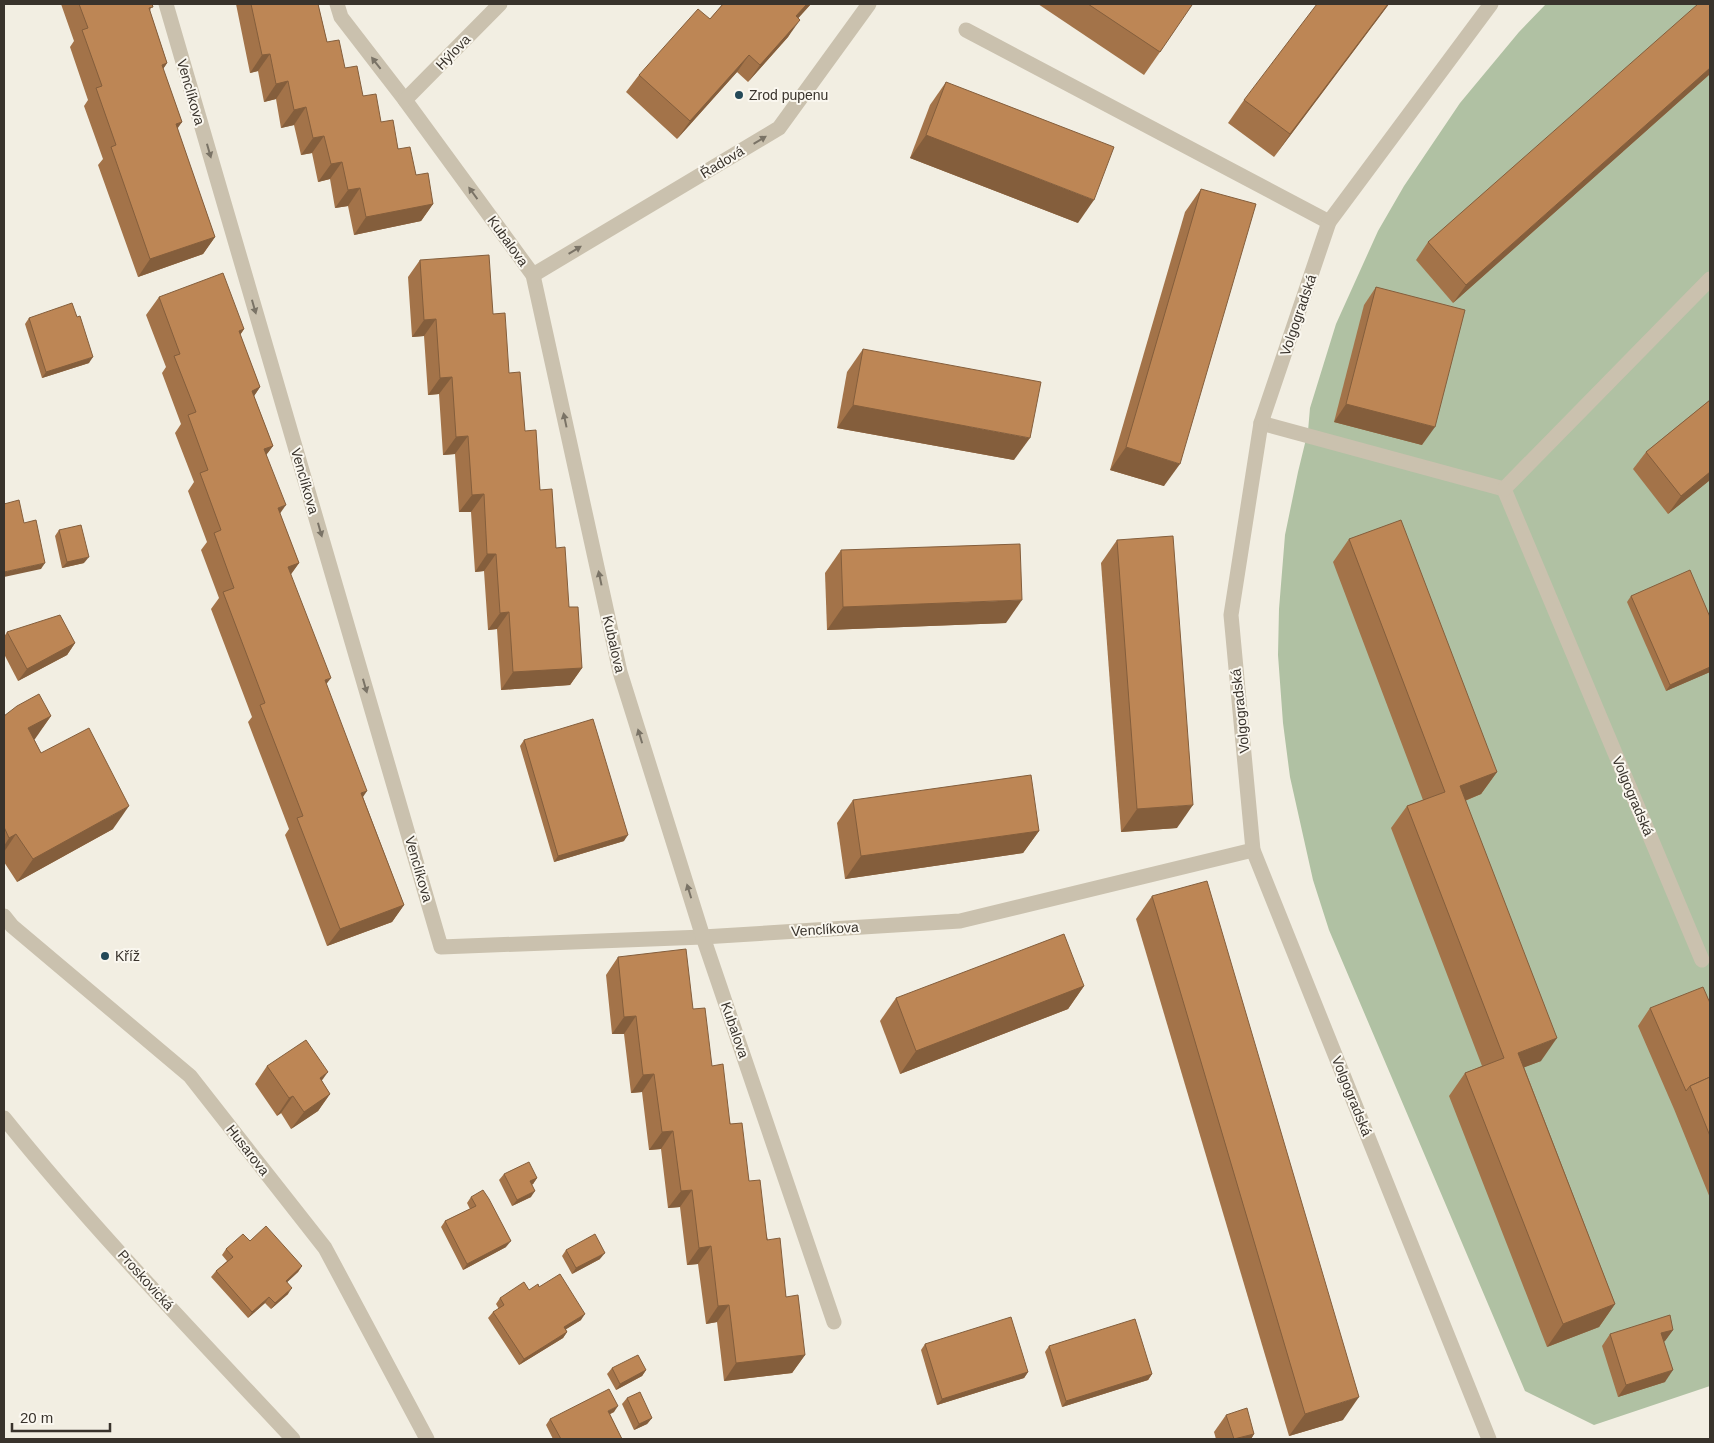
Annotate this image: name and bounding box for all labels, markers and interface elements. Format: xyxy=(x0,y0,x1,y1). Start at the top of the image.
street label: Hýlova xyxy=(432,31,474,73)
street label: Venclíkova xyxy=(174,57,208,127)
one-way arrow xyxy=(371,57,382,70)
place label: Zrod pupenu xyxy=(749,87,828,103)
marker: Zrod pupenu xyxy=(733,89,745,101)
one-way arrow xyxy=(753,135,766,144)
street label: Řadová xyxy=(697,143,747,181)
one-way arrow xyxy=(205,144,213,159)
one-way arrow xyxy=(468,186,478,200)
street label: Kubalova xyxy=(484,213,532,269)
one-way arrow xyxy=(569,245,582,254)
street label: Volgogradská xyxy=(1277,272,1319,358)
one-way arrow xyxy=(251,300,259,315)
one-way arrow xyxy=(561,412,569,427)
street label: Venclíkova xyxy=(288,446,322,516)
one-way arrow xyxy=(316,523,324,538)
one-way arrow xyxy=(595,570,603,586)
street label: Kubalova xyxy=(600,614,628,674)
street label: Volgogradská xyxy=(1228,668,1252,754)
one-way arrow xyxy=(362,679,370,694)
one-way arrow xyxy=(636,728,643,743)
street label: Volgogradská xyxy=(1609,754,1657,838)
street label: Venclíkova xyxy=(402,834,436,904)
one-way arrow xyxy=(684,883,692,898)
street label: Venclíkova xyxy=(791,919,860,939)
place label: Kříž xyxy=(115,948,140,964)
marker: Kříž xyxy=(99,950,111,962)
street label: Kubalova xyxy=(718,1000,752,1060)
street label: Volgogradská xyxy=(1329,1054,1375,1139)
street label: Husarova xyxy=(223,1121,273,1179)
street label: Proskovická xyxy=(115,1247,177,1314)
scale bar xyxy=(12,1400,110,1432)
text: 20 m xyxy=(20,1409,53,1426)

